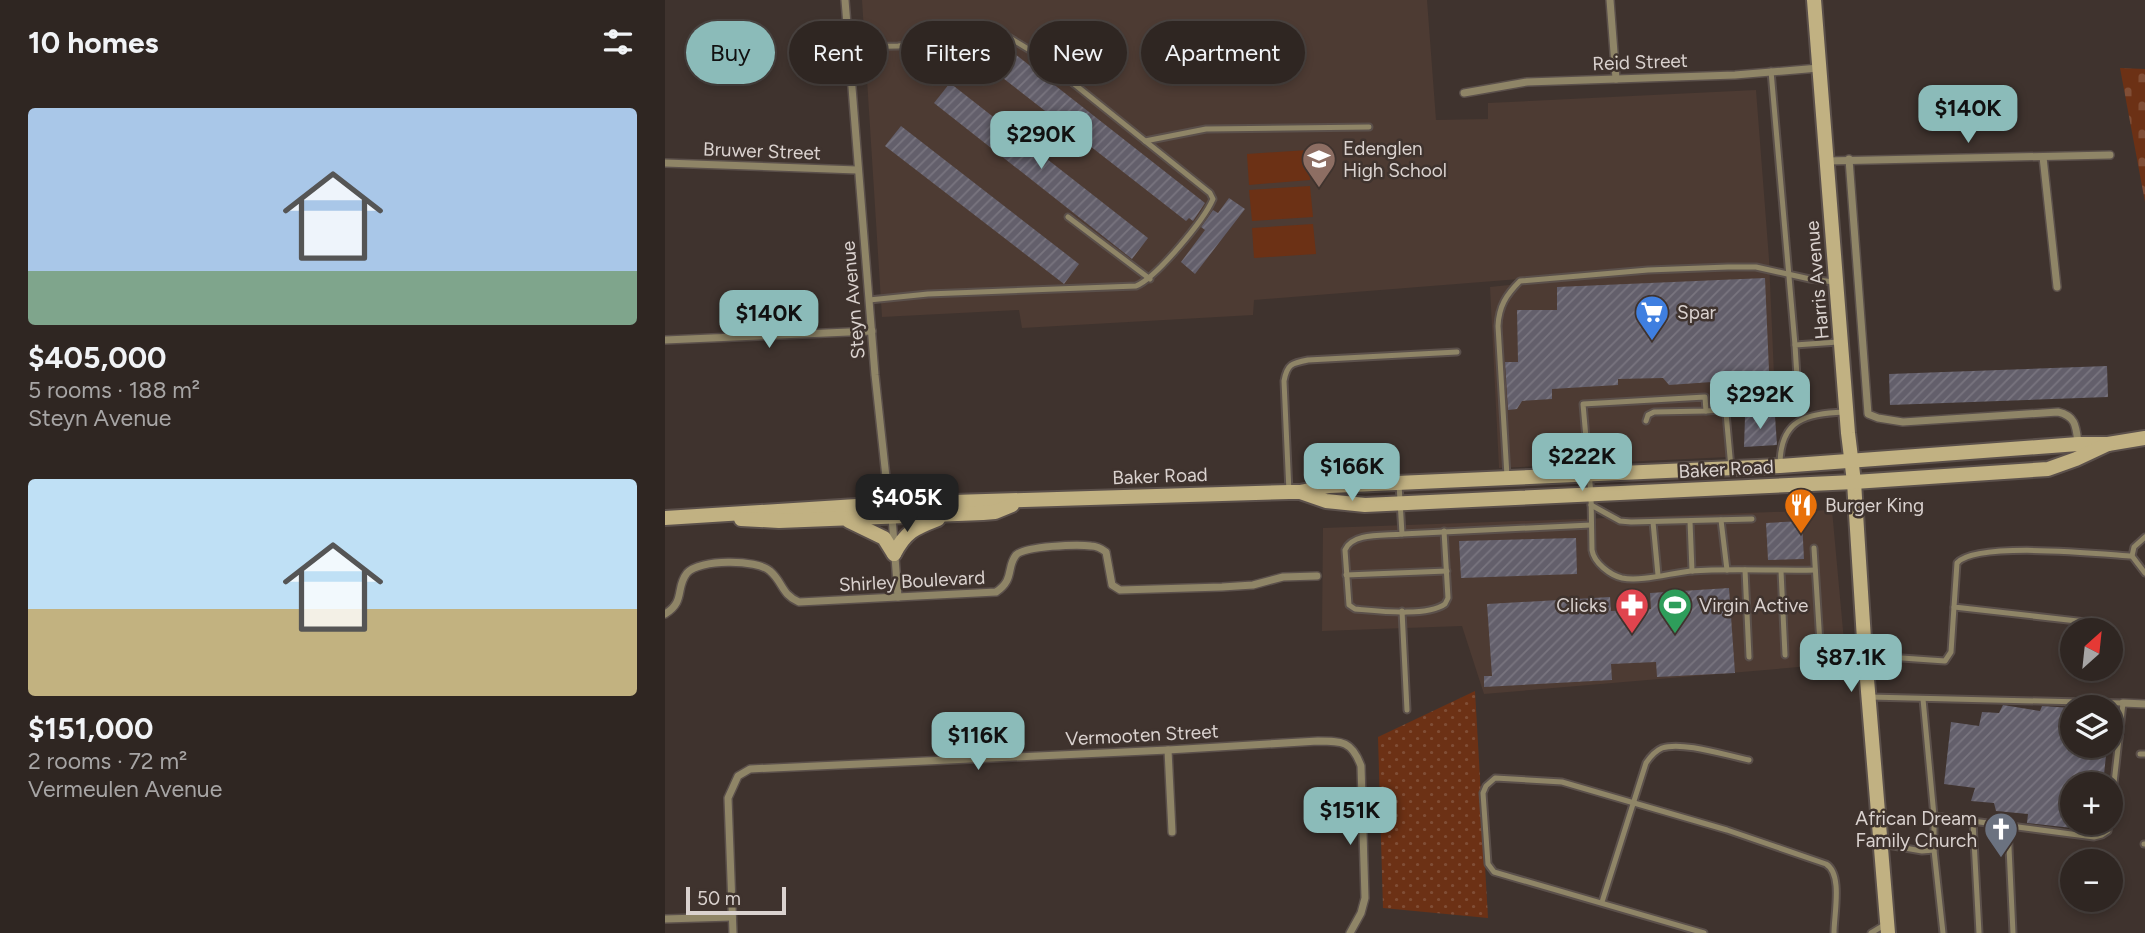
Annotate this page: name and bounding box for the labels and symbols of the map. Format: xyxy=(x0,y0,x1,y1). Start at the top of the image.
street label: Reid Street xyxy=(1592,49,1688,75)
pin: $140K xyxy=(1919,86,2017,145)
pin: $290K xyxy=(992,111,1090,171)
street label: Bruwer Street xyxy=(703,137,821,165)
place label: Edenglen High School xyxy=(1343,137,1447,182)
school or university icon: Edenglen High School xyxy=(1300,140,1338,189)
street label: Harris Avenue xyxy=(1800,220,1834,340)
street label: Steyn Avenue xyxy=(836,240,870,360)
pin: $140K xyxy=(720,290,818,350)
supermarket icon: Spar xyxy=(1633,293,1671,342)
place label: Spar xyxy=(1677,301,1717,324)
pin: $292K xyxy=(1711,372,1809,431)
pin: $222K xyxy=(1533,434,1631,493)
pin: $166K xyxy=(1303,444,1401,503)
street label: Baker Road xyxy=(1678,455,1774,483)
street label: Baker Road xyxy=(1112,463,1208,489)
pin: $405K xyxy=(858,475,956,534)
restaurant icon: Burger King xyxy=(1782,486,1820,535)
place label: Burger King xyxy=(1825,494,1924,517)
street label: Shirley Boulevard xyxy=(838,566,986,596)
pharmacy icon: Clicks xyxy=(1613,586,1651,635)
sports icon: Virgin Active xyxy=(1656,586,1694,635)
place label: Clicks xyxy=(1556,594,1607,617)
place label: Virgin Active xyxy=(1699,594,1809,617)
north arrow xyxy=(2060,618,2123,681)
pin: $87.1K xyxy=(1794,634,1908,694)
pin: $116K xyxy=(929,712,1027,772)
street label: Vermooten Street xyxy=(1065,720,1219,750)
pin: $151K xyxy=(1301,788,1399,847)
place label: African Dream Family Church xyxy=(1855,807,1977,852)
church icon: African Dream Family Church xyxy=(1982,810,2020,859)
scale bar xyxy=(686,884,786,916)

